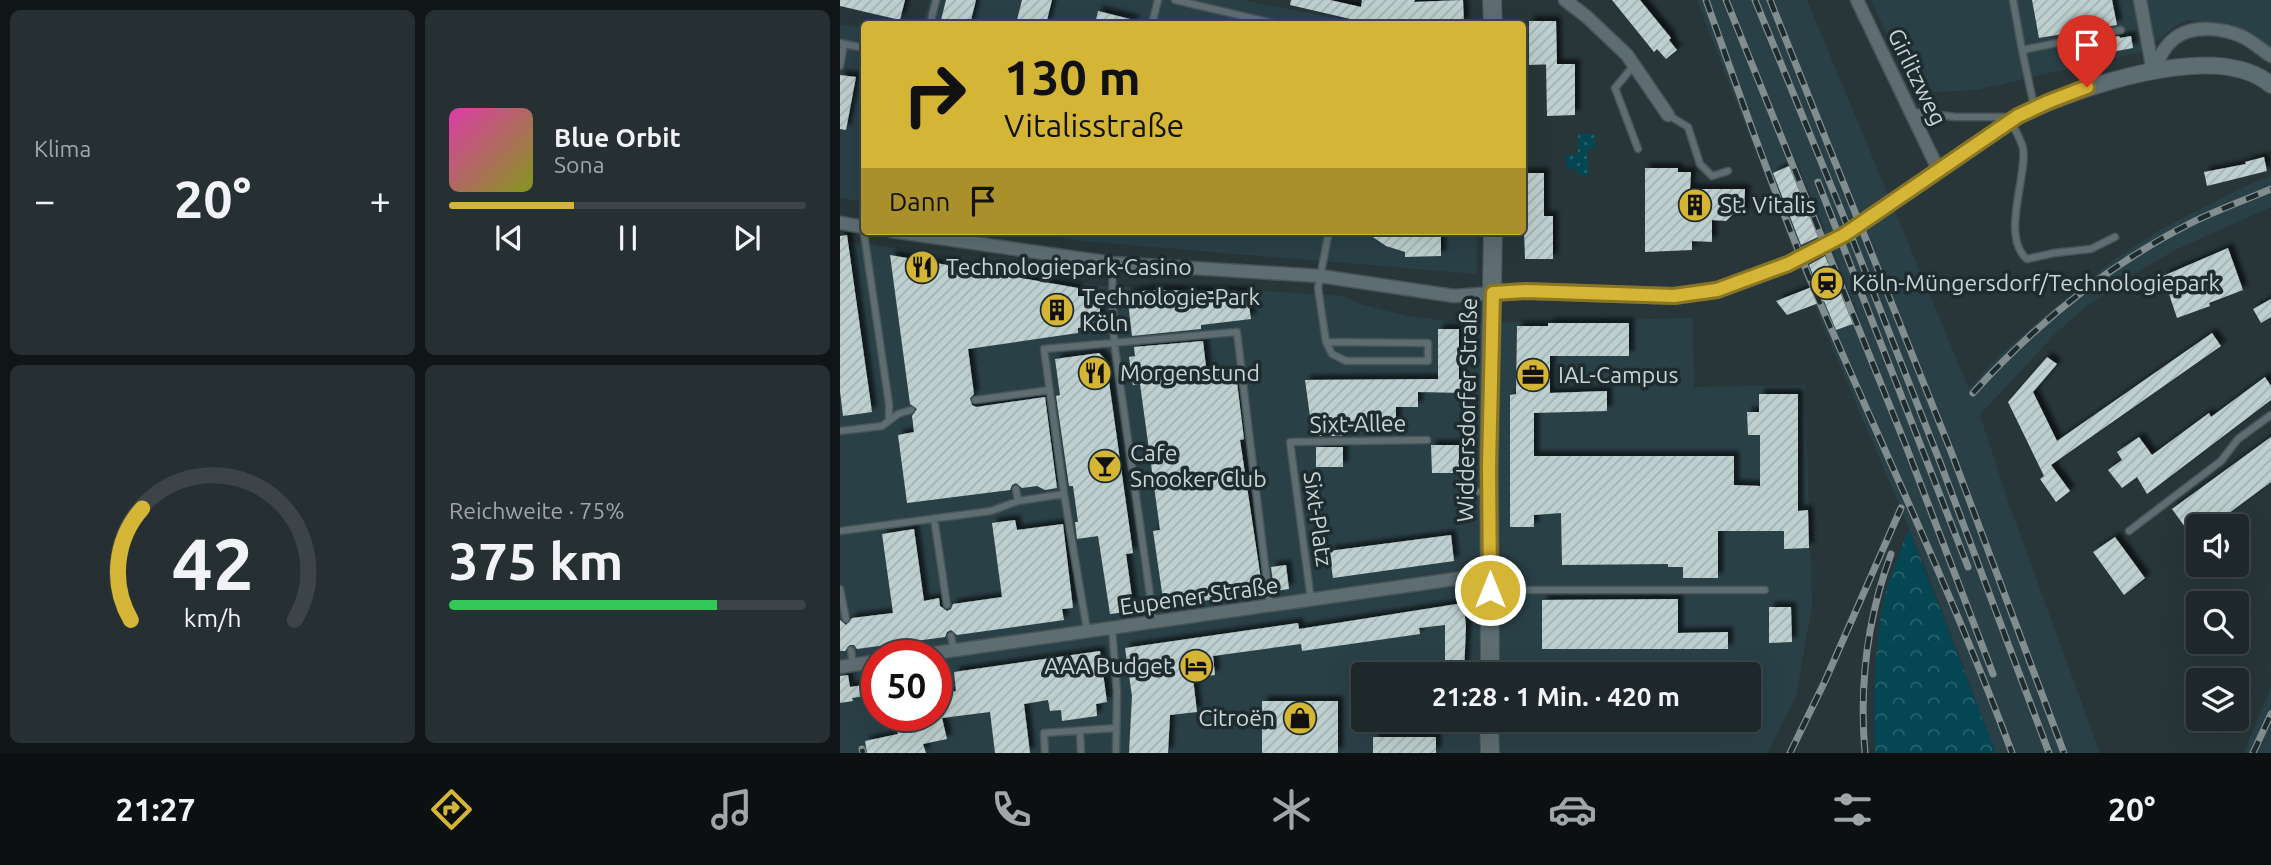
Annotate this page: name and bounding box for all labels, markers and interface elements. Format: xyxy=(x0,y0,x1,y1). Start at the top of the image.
pin xyxy=(2057,15,2117,87)
street label: Girlitzweg xyxy=(1883,24,1952,129)
icon: arrive xyxy=(2068,26,2106,64)
icon: right xyxy=(889,49,980,140)
text: 130 m xyxy=(1004,49,1141,104)
text: Vitalisstraße xyxy=(1004,107,1184,143)
text: Blue Orbit xyxy=(554,123,681,152)
text: Klima xyxy=(34,136,91,161)
text: Sona xyxy=(554,152,604,177)
text: 20° xyxy=(174,170,251,228)
text: − xyxy=(34,179,55,221)
text: + xyxy=(370,179,391,221)
icon: arrive xyxy=(964,182,1002,220)
building icon: St. Vitalis xyxy=(1676,186,1714,224)
text: Dann xyxy=(889,187,950,216)
place label: St. Vitalis xyxy=(1720,192,1816,217)
icon: previous xyxy=(490,219,528,257)
icon: pause xyxy=(609,219,647,257)
icon: next xyxy=(728,219,766,257)
restaurant icon: Technologiepark-Casino xyxy=(903,248,941,286)
place label: Technologiepark-Casino xyxy=(946,254,1192,279)
station icon: Köln-Müngersdorf/Technologiepark xyxy=(1808,264,1846,302)
place label: Köln-Müngersdorf/Technologiepark xyxy=(1852,270,2220,295)
place label: Technologie-Park Köln xyxy=(1082,284,1261,335)
building icon: Technologie-Park Köln xyxy=(1038,291,1076,329)
street label: Widdersdorfer Straße xyxy=(1452,297,1481,523)
restaurant icon: Morgenstund xyxy=(1076,354,1114,392)
office icon: IAL-Campus xyxy=(1514,356,1552,394)
place label: Morgenstund xyxy=(1120,360,1260,385)
place label: IAL-Campus xyxy=(1558,362,1678,387)
street label: Sixt-Allee xyxy=(1309,410,1407,437)
place label: Cafe Snooker Club xyxy=(1130,440,1267,491)
bar icon: Cafe Snooker Club xyxy=(1086,447,1124,485)
street label: Sixt-Platz xyxy=(1299,470,1338,568)
text: Reichweite · 75% xyxy=(449,498,625,523)
map controls xyxy=(2186,514,2249,731)
button: sound xyxy=(2186,514,2249,577)
text: 42 xyxy=(171,522,254,604)
text: 375 km xyxy=(449,532,623,590)
position arrow xyxy=(1453,553,1527,627)
street label: Eupener Straße xyxy=(1118,572,1280,619)
button: search xyxy=(2186,591,2249,654)
text: km/h xyxy=(184,604,241,632)
speed limit sign: 50 xyxy=(861,640,952,731)
hotel icon: AAA Budget xyxy=(1177,647,1215,685)
place label: AAA Budget xyxy=(1044,653,1172,678)
button: layers xyxy=(2186,668,2249,731)
text: 21:28 · 1 Min. · 420 m xyxy=(1432,682,1680,711)
shop icon: Citroën xyxy=(1281,699,1319,737)
place label: Citroën xyxy=(1198,705,1275,730)
icon: directions xyxy=(427,785,476,834)
icon: music xyxy=(707,785,756,834)
icon: phone xyxy=(987,785,1036,834)
icon: climate xyxy=(1267,785,1316,834)
icon: car xyxy=(1548,785,1597,834)
icon: filters xyxy=(1828,785,1877,834)
text: 21:27 xyxy=(116,791,196,827)
text: 20° xyxy=(2108,791,2155,827)

